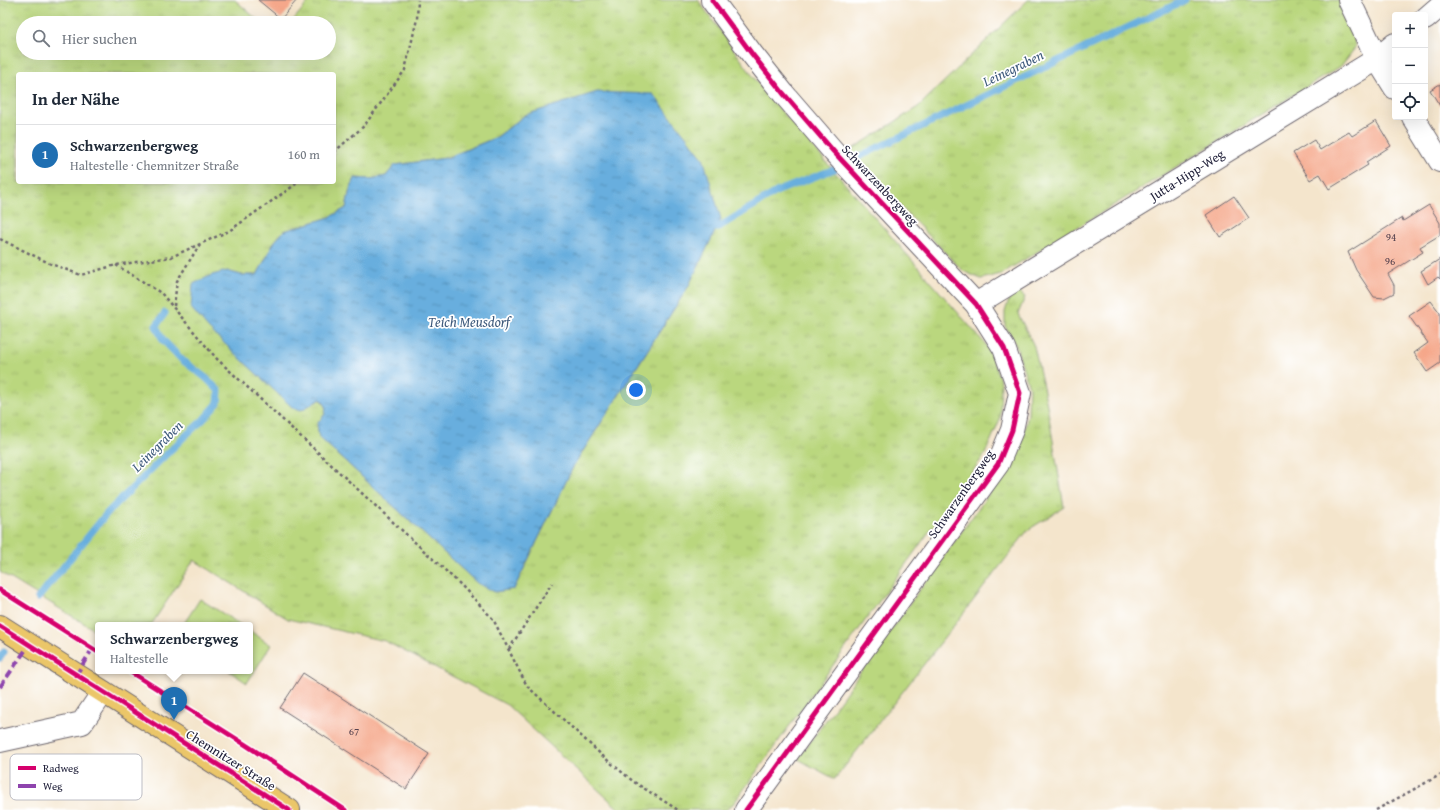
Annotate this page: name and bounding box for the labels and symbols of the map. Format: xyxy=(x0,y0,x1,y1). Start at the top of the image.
water label: Leinegraben xyxy=(978,45,1047,92)
street label: Schwarzenbergweg xyxy=(837,140,923,230)
street label: Jutta-Hipp-Weg xyxy=(1144,144,1228,207)
house number: 94 xyxy=(1386,229,1396,245)
house number: 96 xyxy=(1385,253,1395,269)
water label: Teich Meusdorf xyxy=(428,312,513,332)
your location xyxy=(626,380,646,400)
water label: Leinegraben xyxy=(126,416,187,477)
street label: Schwarzenbergweg xyxy=(923,445,999,542)
pin: 1 xyxy=(161,687,187,720)
house number: 67 xyxy=(349,723,359,739)
street label: Chemnitzer Straße xyxy=(182,725,280,795)
legend xyxy=(10,754,142,800)
text: Radweg xyxy=(43,760,79,776)
text: Weg xyxy=(43,778,63,794)

